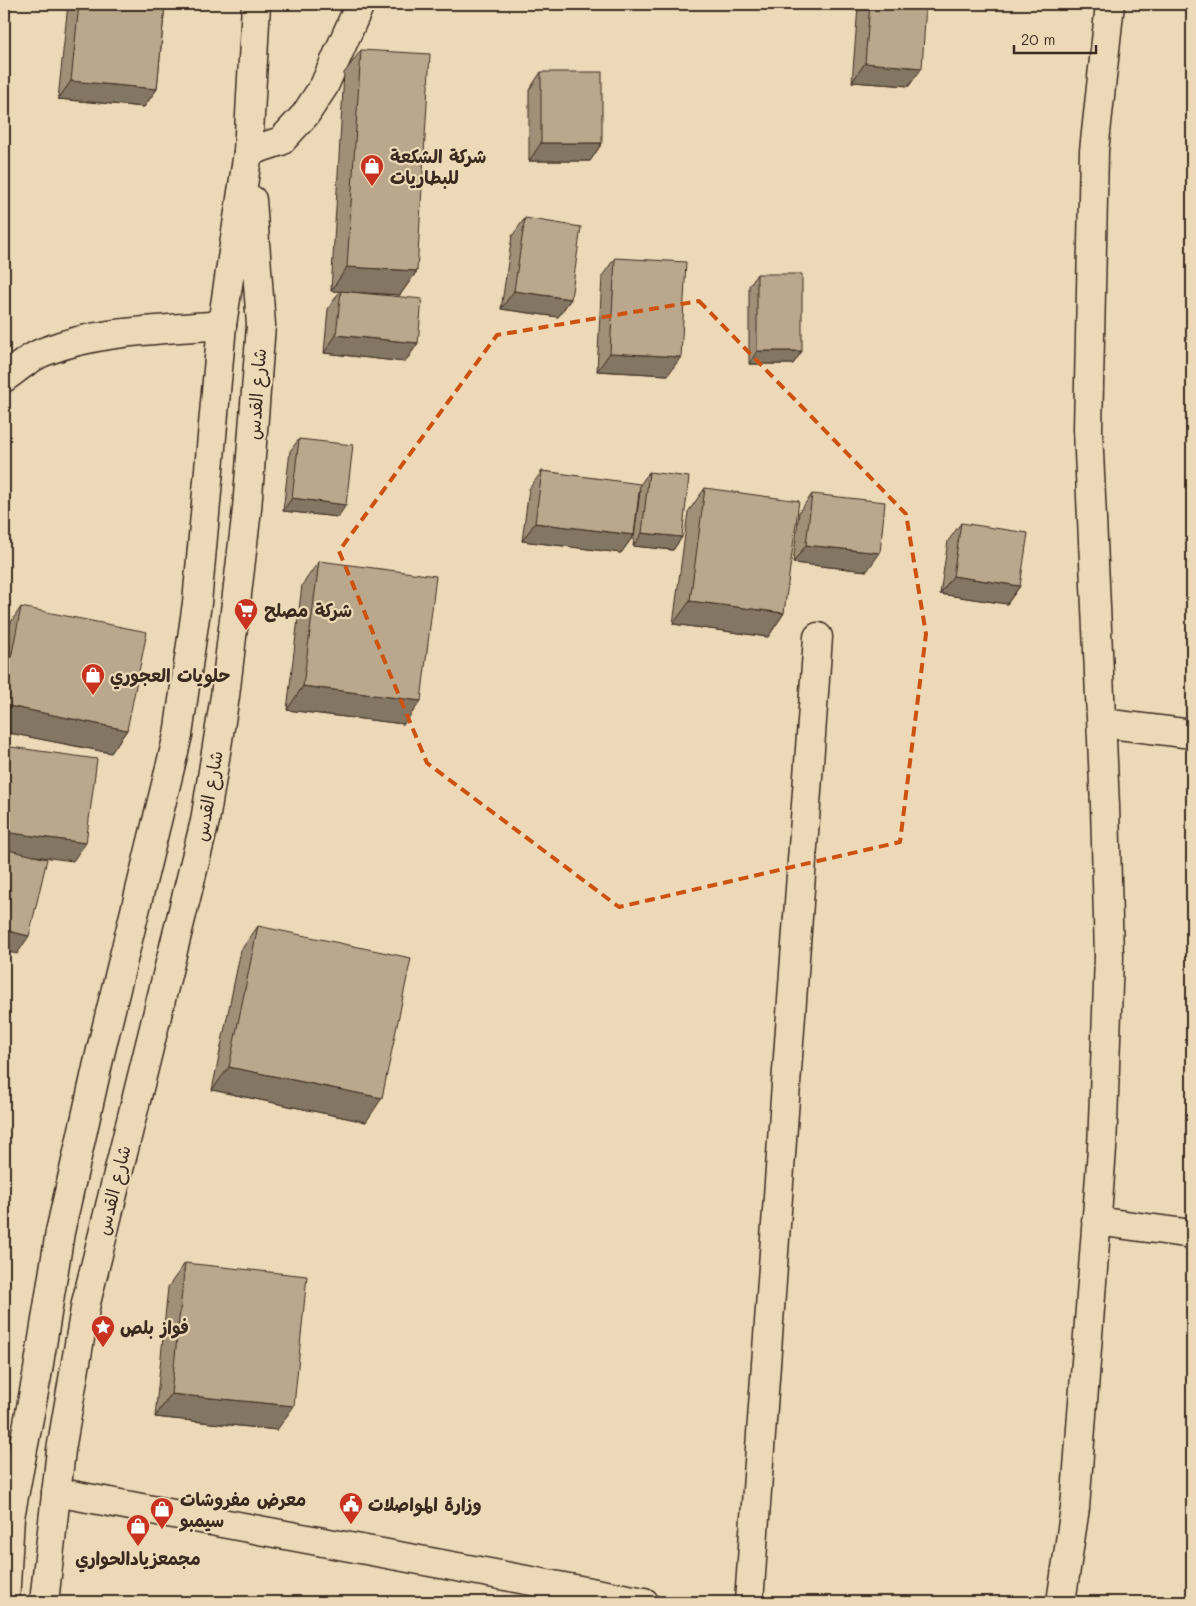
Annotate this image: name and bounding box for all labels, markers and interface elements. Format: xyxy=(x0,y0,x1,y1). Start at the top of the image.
scale bar xyxy=(1014,22,1096,54)
text: 20 m xyxy=(1021,29,1055,49)
place label: شركة الشكعة للبطاريات xyxy=(390,144,486,189)
shop icon: شركة الشكعة للبطاريات xyxy=(359,153,385,187)
street label: شارع القدس xyxy=(241,347,272,441)
supermarket icon: شركة مصلح xyxy=(233,597,259,631)
place label: شركة مصلح xyxy=(264,598,352,623)
shop icon: حلويات العجوري xyxy=(80,662,106,696)
place label: حلويات العجوري xyxy=(110,663,231,690)
street label: شارع القدس xyxy=(188,749,229,843)
street label: شارع القدس xyxy=(90,1143,137,1238)
place icon: فواز بلص xyxy=(90,1314,116,1348)
place label: فواز بلص xyxy=(120,1315,189,1339)
place label: معرض مفروشات سيمبو xyxy=(178,1487,306,1532)
public building icon: وزارة المواصلات xyxy=(338,1491,364,1525)
place label: وزارة المواصلات xyxy=(368,1492,482,1517)
shop icon: معرض مفروشات سيمبو xyxy=(149,1496,175,1530)
shop icon: مجمعزيادالحواري xyxy=(125,1513,151,1547)
place label: مجمعزيادالحواري xyxy=(75,1546,201,1573)

